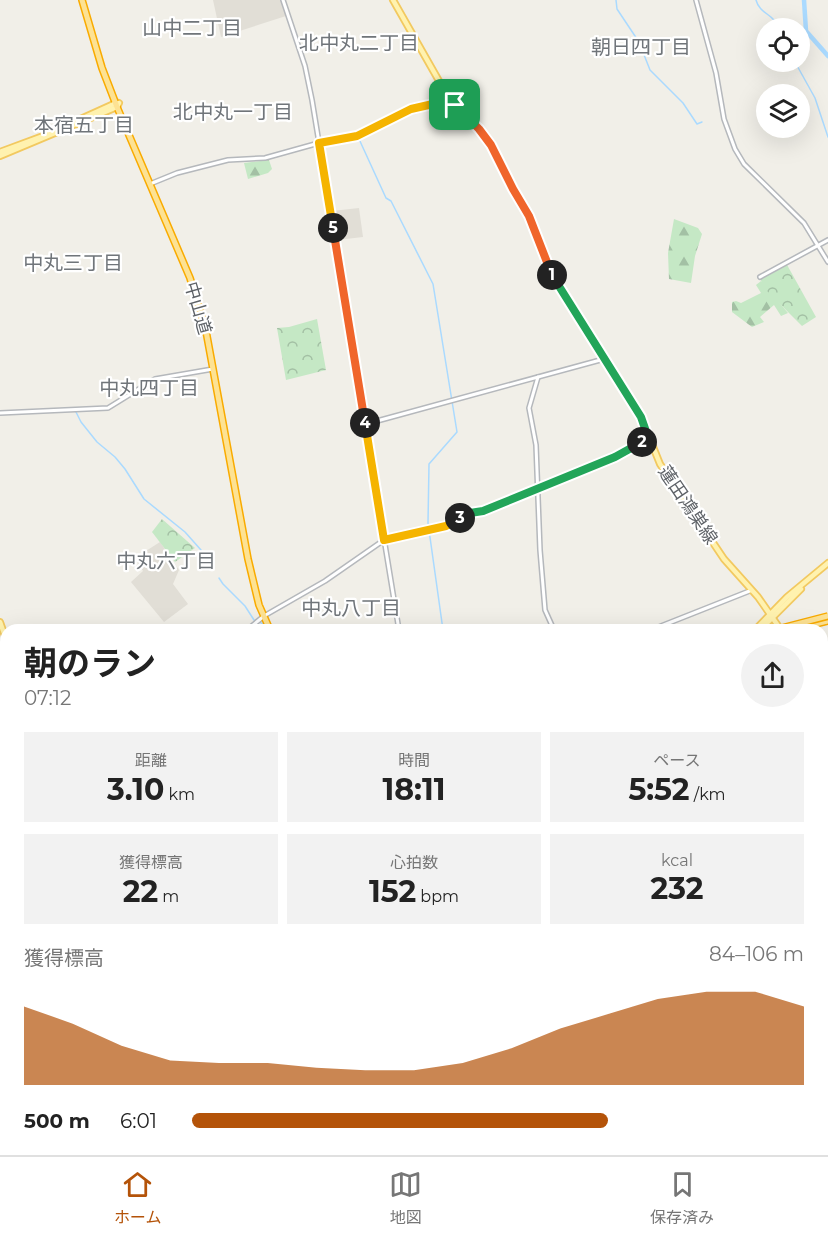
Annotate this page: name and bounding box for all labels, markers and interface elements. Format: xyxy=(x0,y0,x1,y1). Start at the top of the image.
district label: 山中二丁目 xyxy=(142,16,242,40)
map controls xyxy=(756,18,810,138)
button: locate xyxy=(756,18,810,72)
district label: 北中丸二丁目 xyxy=(299,31,419,55)
district label: 朝日四丁目 xyxy=(591,35,691,59)
pin xyxy=(429,79,480,130)
button: layers xyxy=(756,84,810,138)
icon: arrive xyxy=(438,88,471,121)
district label: 北中丸一丁目 xyxy=(173,100,293,124)
district label: 本宿五丁目 xyxy=(34,113,134,137)
pin: 5 xyxy=(318,213,348,243)
text: 5 xyxy=(328,218,338,237)
district label: 中丸三丁目 xyxy=(23,251,123,275)
pin: 1 xyxy=(537,260,567,290)
text: 1 xyxy=(549,265,555,284)
street label: 中山道 xyxy=(180,279,216,337)
district label: 中丸四丁目 xyxy=(99,376,199,400)
pin: 4 xyxy=(350,408,380,438)
text: 4 xyxy=(359,413,371,432)
pin: 2 xyxy=(627,427,657,457)
text: 2 xyxy=(637,432,647,451)
street label: 蓮田鴻巣線 xyxy=(654,462,722,548)
pin: 3 xyxy=(445,503,475,533)
text: 3 xyxy=(455,508,465,527)
district label: 中丸六丁目 xyxy=(116,549,216,573)
district label: 中丸八丁目 xyxy=(301,596,401,620)
text: 朝のラン xyxy=(24,643,156,683)
button: share xyxy=(741,644,804,707)
text: 07:12 xyxy=(24,686,71,710)
text: 距離 xyxy=(135,751,167,770)
text: 時間 xyxy=(398,751,430,770)
text: ペース xyxy=(653,751,701,770)
text: 3.10 xyxy=(107,771,164,808)
text: 18:11 xyxy=(383,771,445,808)
text: 5:52 xyxy=(628,771,690,808)
text: km xyxy=(164,785,195,804)
text: /km xyxy=(690,785,726,804)
text: kcal xyxy=(661,851,693,870)
text: 獲得標高 xyxy=(119,853,183,872)
text: 心拍数 xyxy=(390,853,438,872)
text: 232 xyxy=(650,870,704,907)
text: 22 xyxy=(123,873,158,910)
text: 152 xyxy=(369,873,416,910)
text: m xyxy=(158,887,179,906)
text: bpm xyxy=(416,887,459,906)
text: 84–106 m xyxy=(709,942,804,966)
text: 獲得標高 xyxy=(24,946,104,970)
text: 500 m xyxy=(24,1109,90,1133)
text: 6:01 xyxy=(120,1109,157,1133)
tab: ホーム xyxy=(114,1168,161,1228)
tab: 地図 xyxy=(389,1168,422,1228)
tab: 保存済み xyxy=(650,1168,714,1228)

